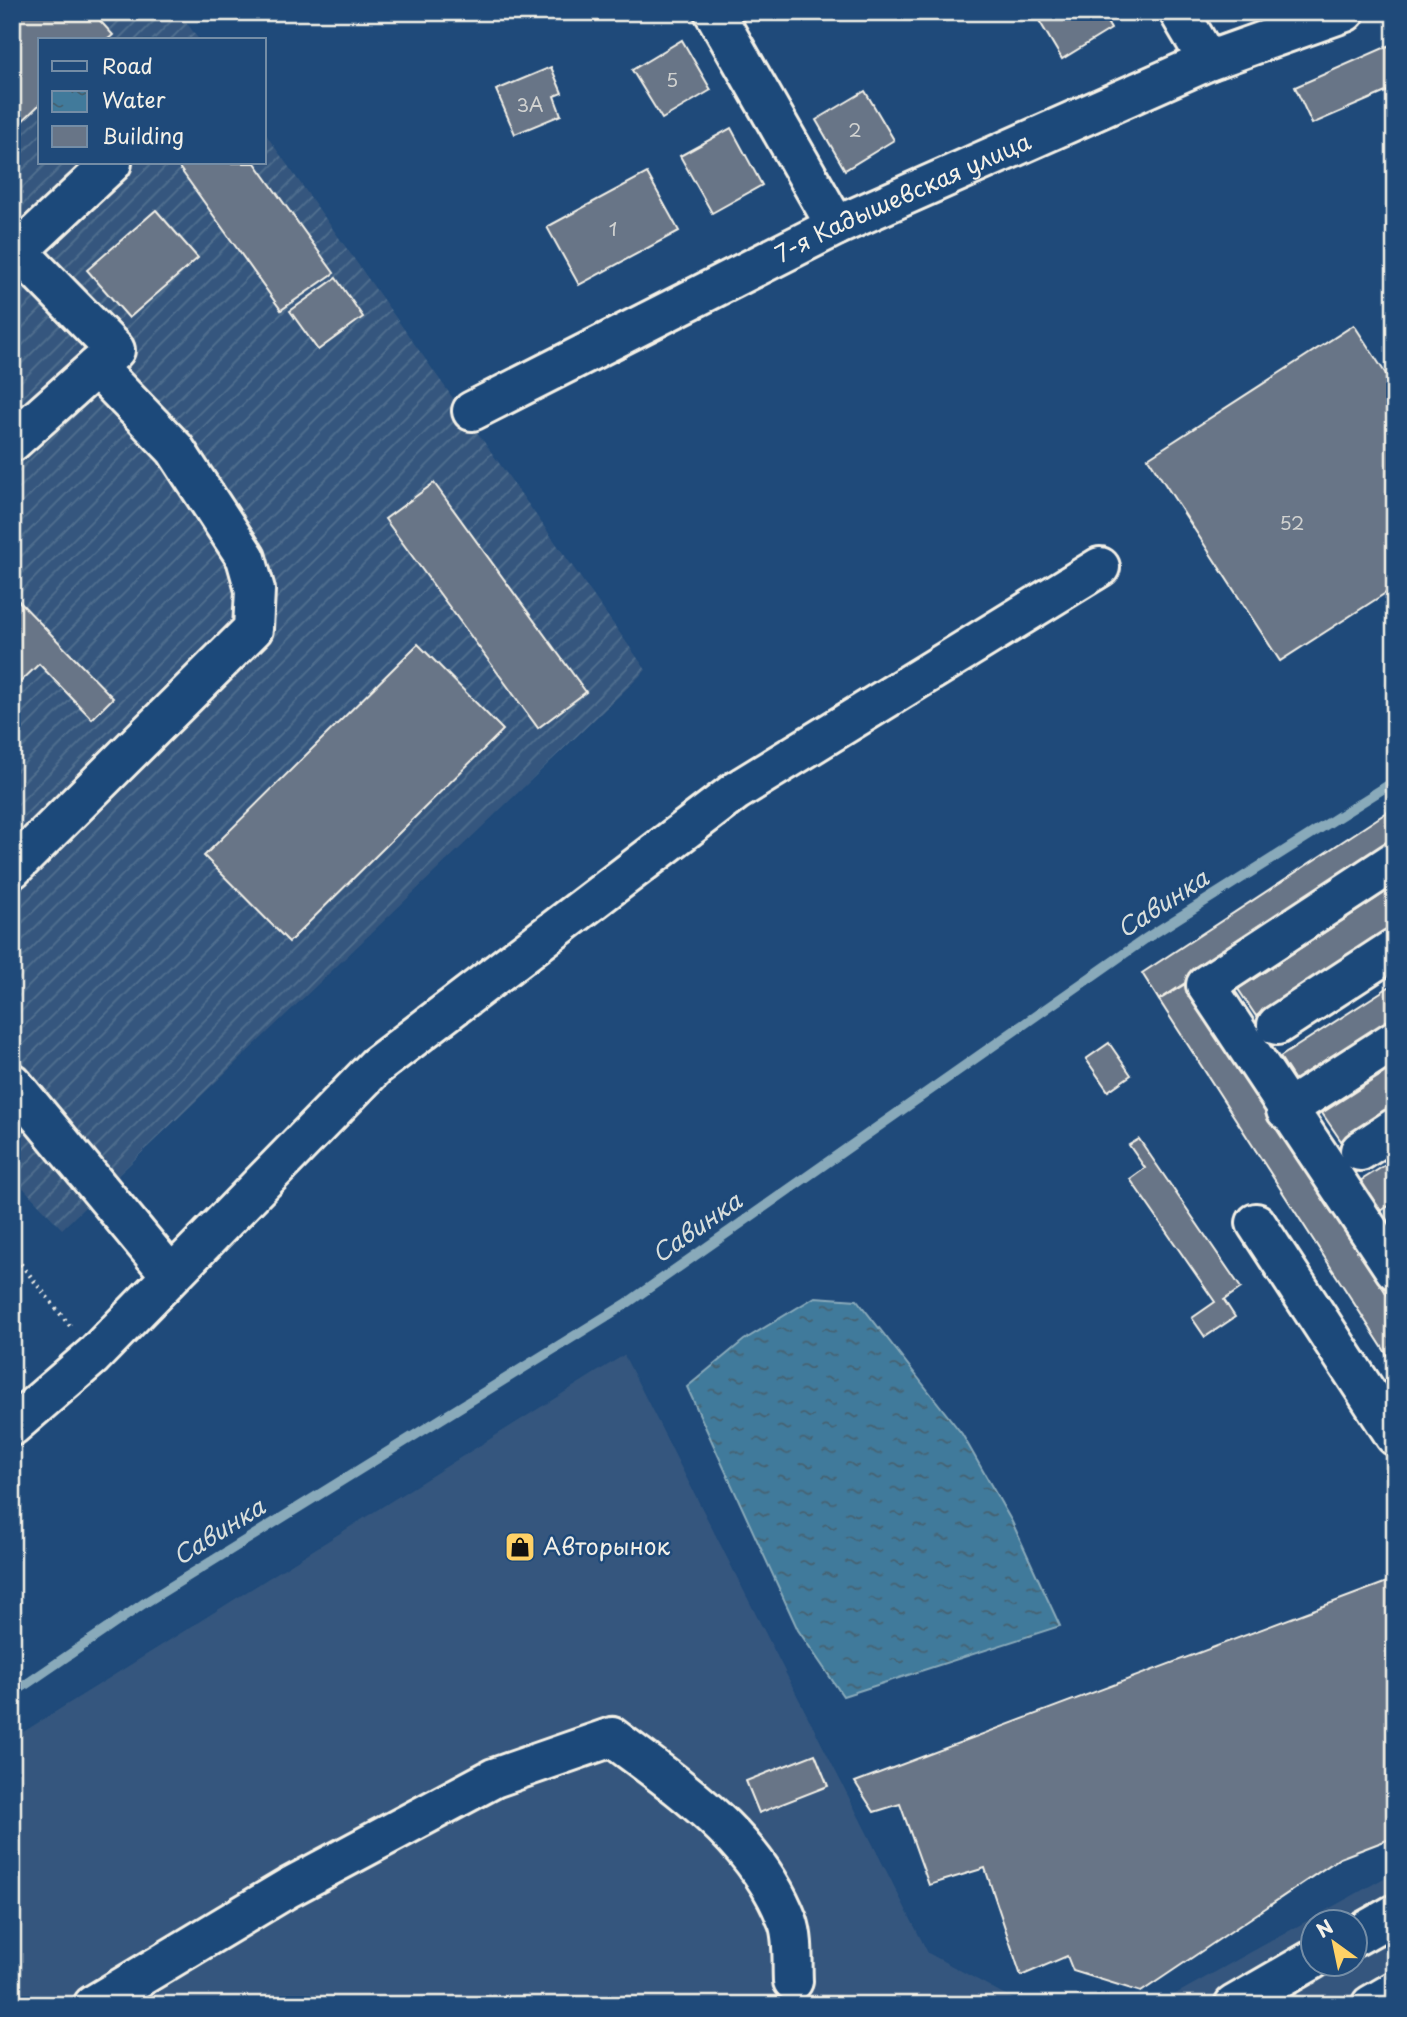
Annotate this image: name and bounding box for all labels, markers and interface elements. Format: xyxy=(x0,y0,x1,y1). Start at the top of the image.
legend xyxy=(38,38,266,164)
text: Road xyxy=(102,49,153,81)
house number: 5 xyxy=(666,65,678,93)
text: Water xyxy=(102,83,166,115)
house number: 3А xyxy=(516,90,544,118)
house number: 2 xyxy=(848,115,862,143)
text: Building xyxy=(102,119,184,151)
street label: 7-я Кадышевская улица xyxy=(768,123,1036,270)
house number: 1 xyxy=(609,214,617,242)
house number: 52 xyxy=(1279,508,1305,536)
water label: Савинка xyxy=(1109,859,1216,945)
water label: Савинка xyxy=(643,1182,749,1271)
water label: Савинка xyxy=(165,1487,272,1573)
place label: Авторынок xyxy=(543,1528,671,1563)
shop icon: Авторынок xyxy=(503,1530,537,1564)
north arrow xyxy=(1298,1909,1368,1979)
text: N xyxy=(1310,1912,1338,1944)

